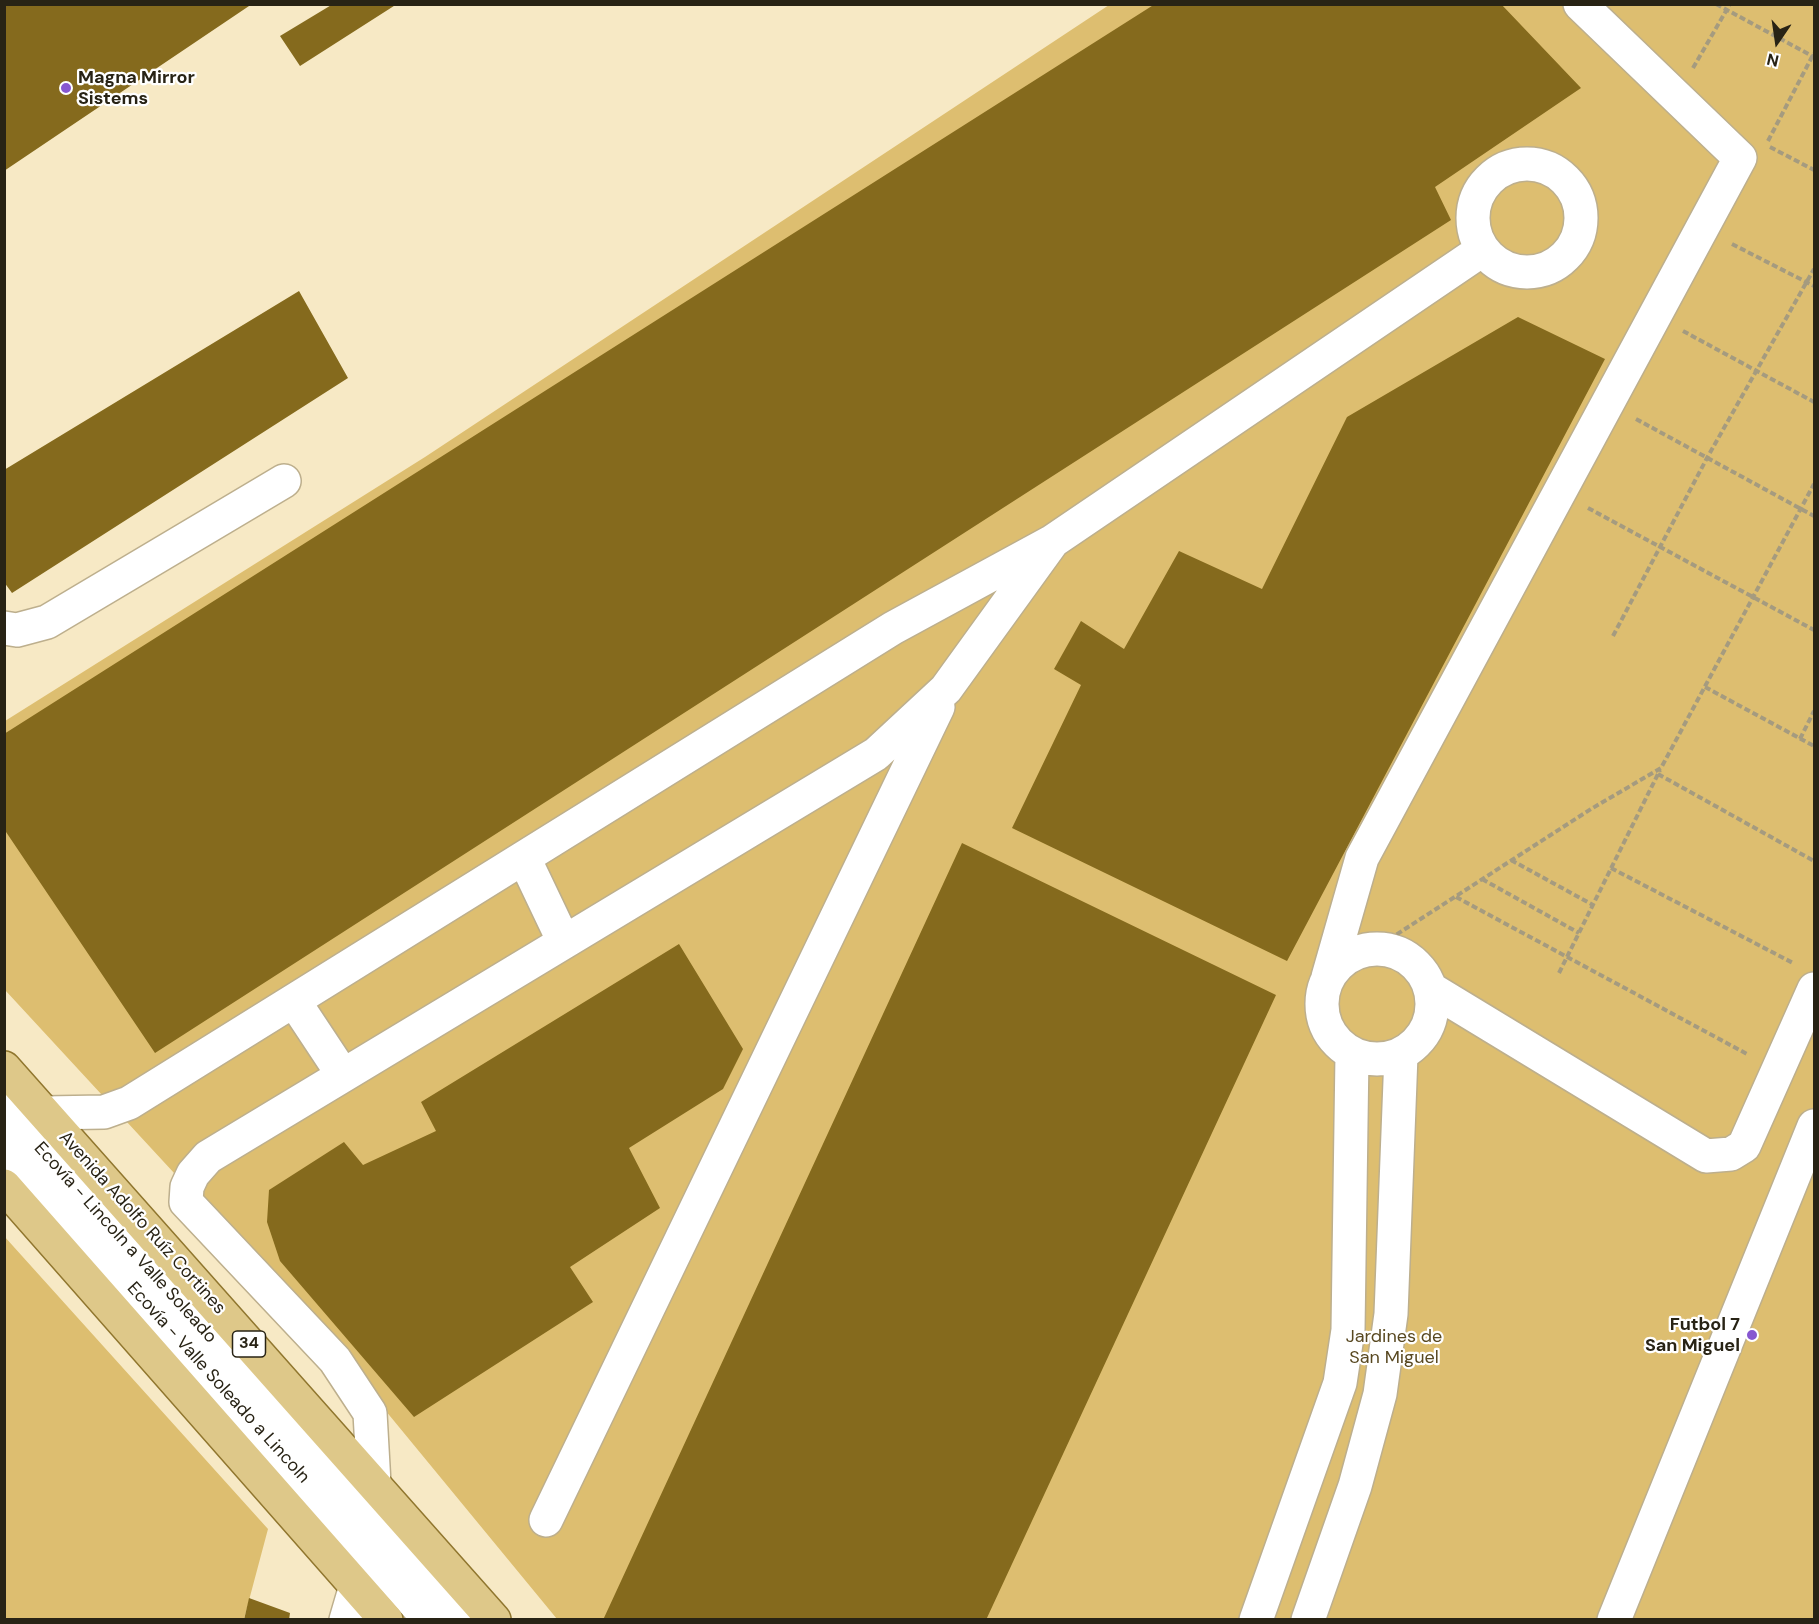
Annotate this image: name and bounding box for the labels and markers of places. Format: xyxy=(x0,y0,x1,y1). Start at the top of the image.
place label: Magna Mirror Sistems xyxy=(78,67,195,110)
marker: Magna Mirror Sistems xyxy=(59,81,73,95)
place label: Futbol 7 San Miguel xyxy=(1645,1314,1740,1356)
marker: Futbol 7 San Miguel xyxy=(1745,1328,1759,1342)

